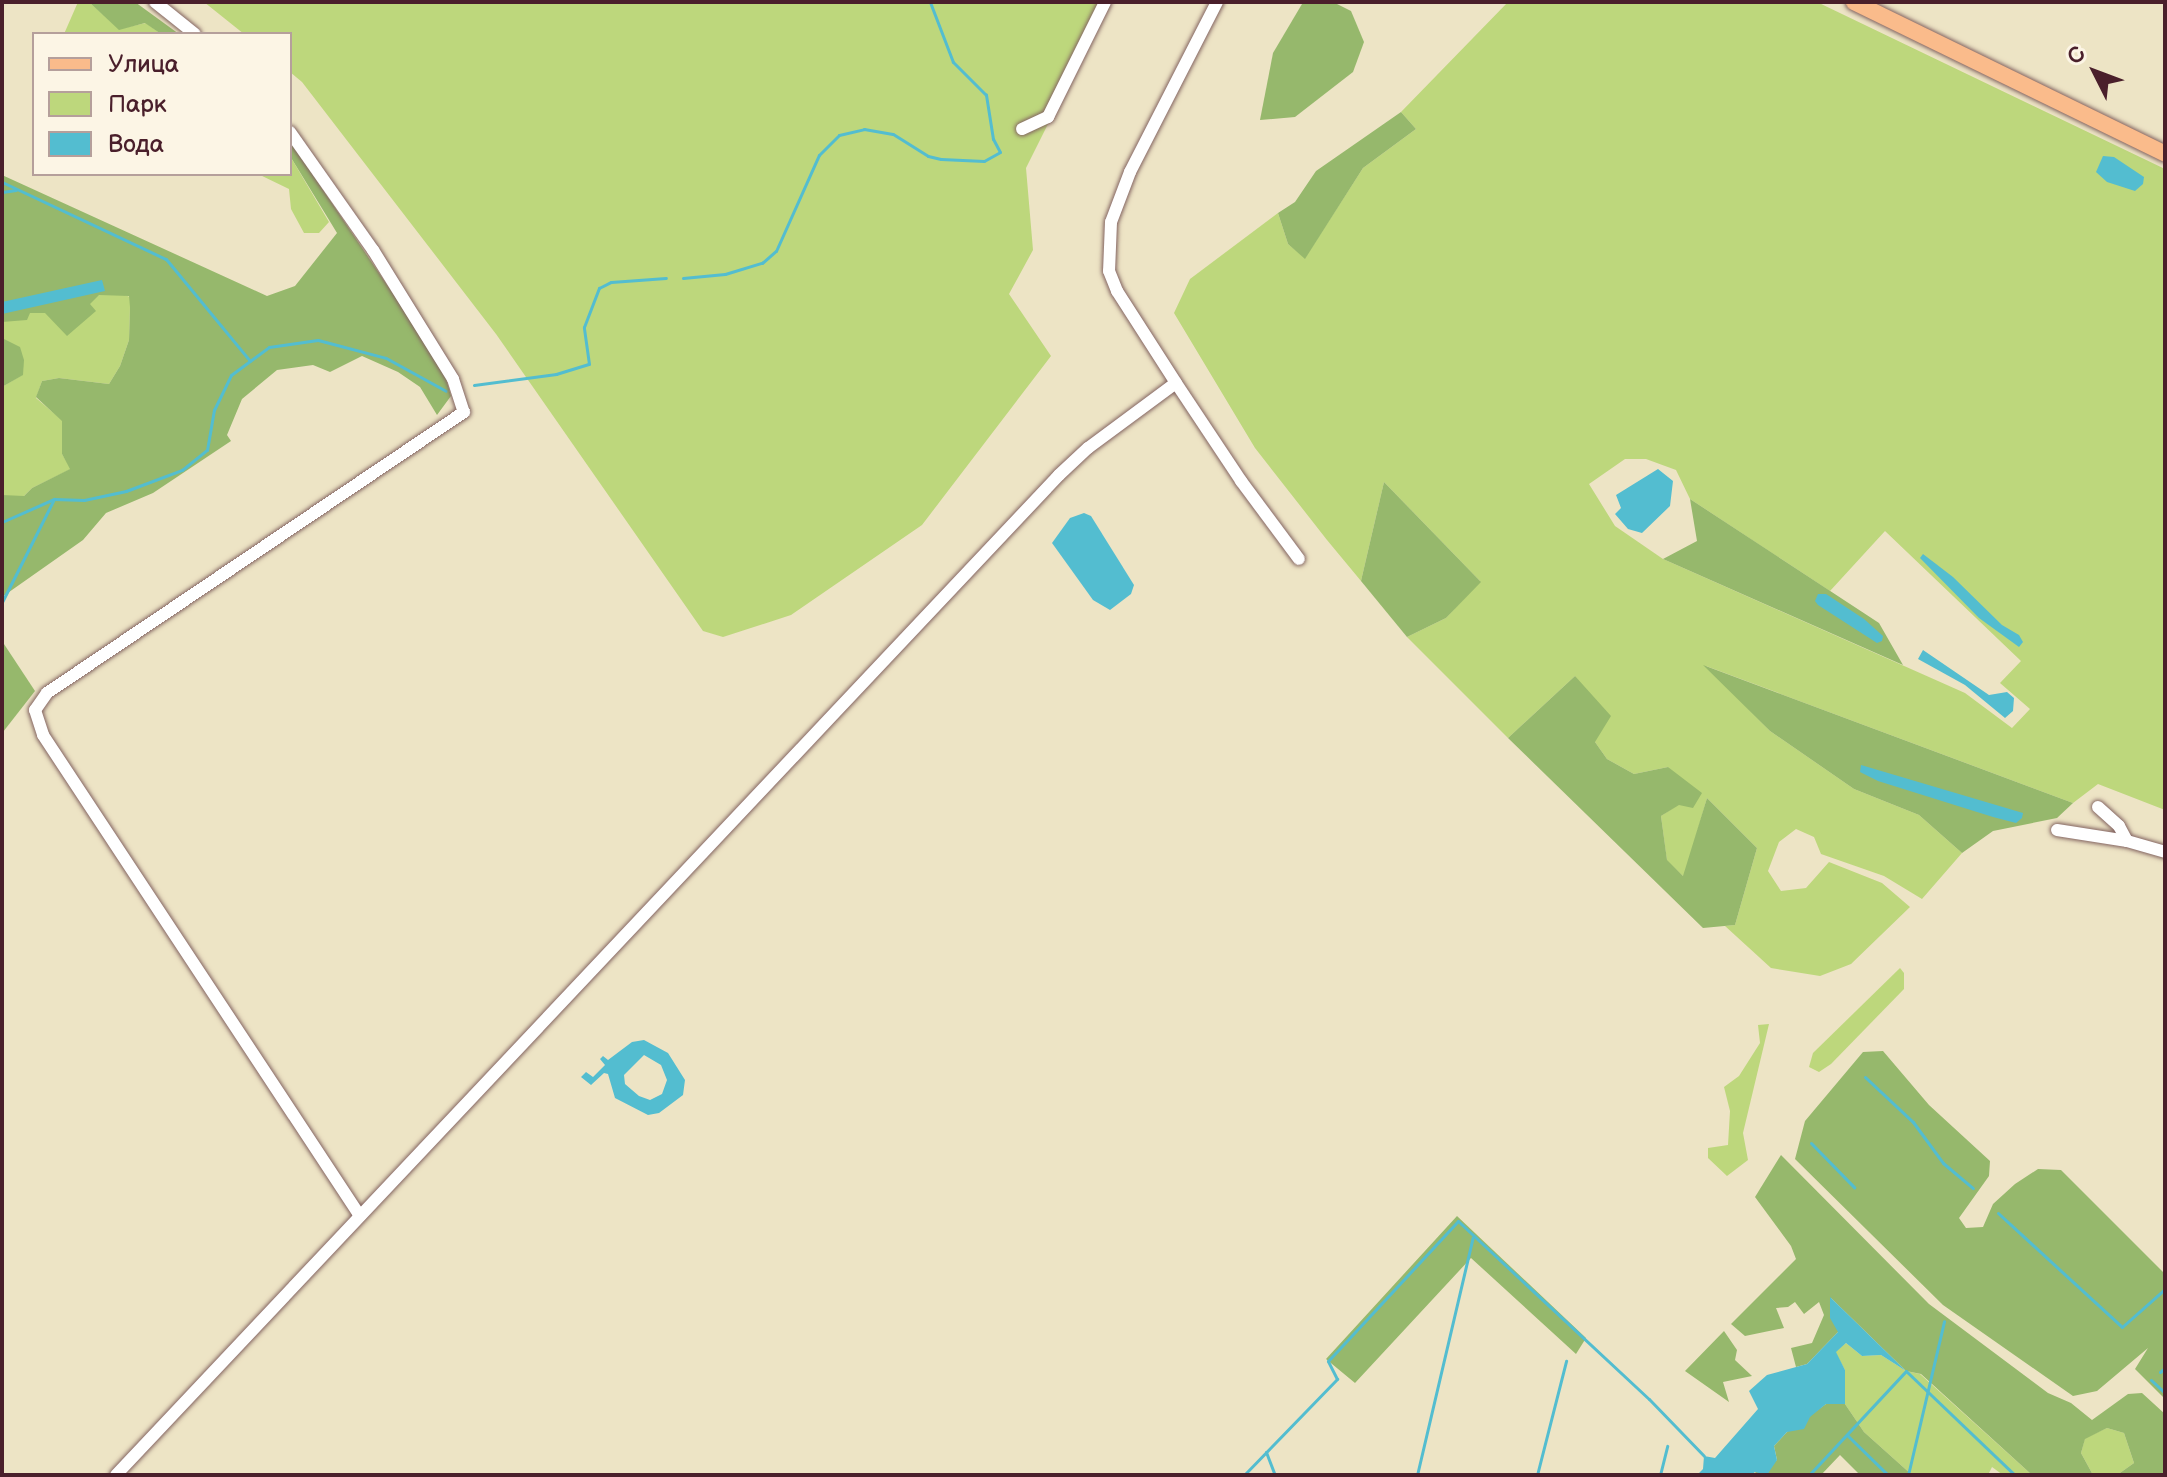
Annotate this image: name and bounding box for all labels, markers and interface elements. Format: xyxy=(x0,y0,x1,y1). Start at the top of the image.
legend xyxy=(32,32,292,176)
north arrow xyxy=(2055,32,2135,112)
text: С xyxy=(2062,41,2092,70)
text: Улица xyxy=(108,50,179,79)
text: Парк xyxy=(108,90,166,119)
text: Вода xyxy=(108,130,164,159)

